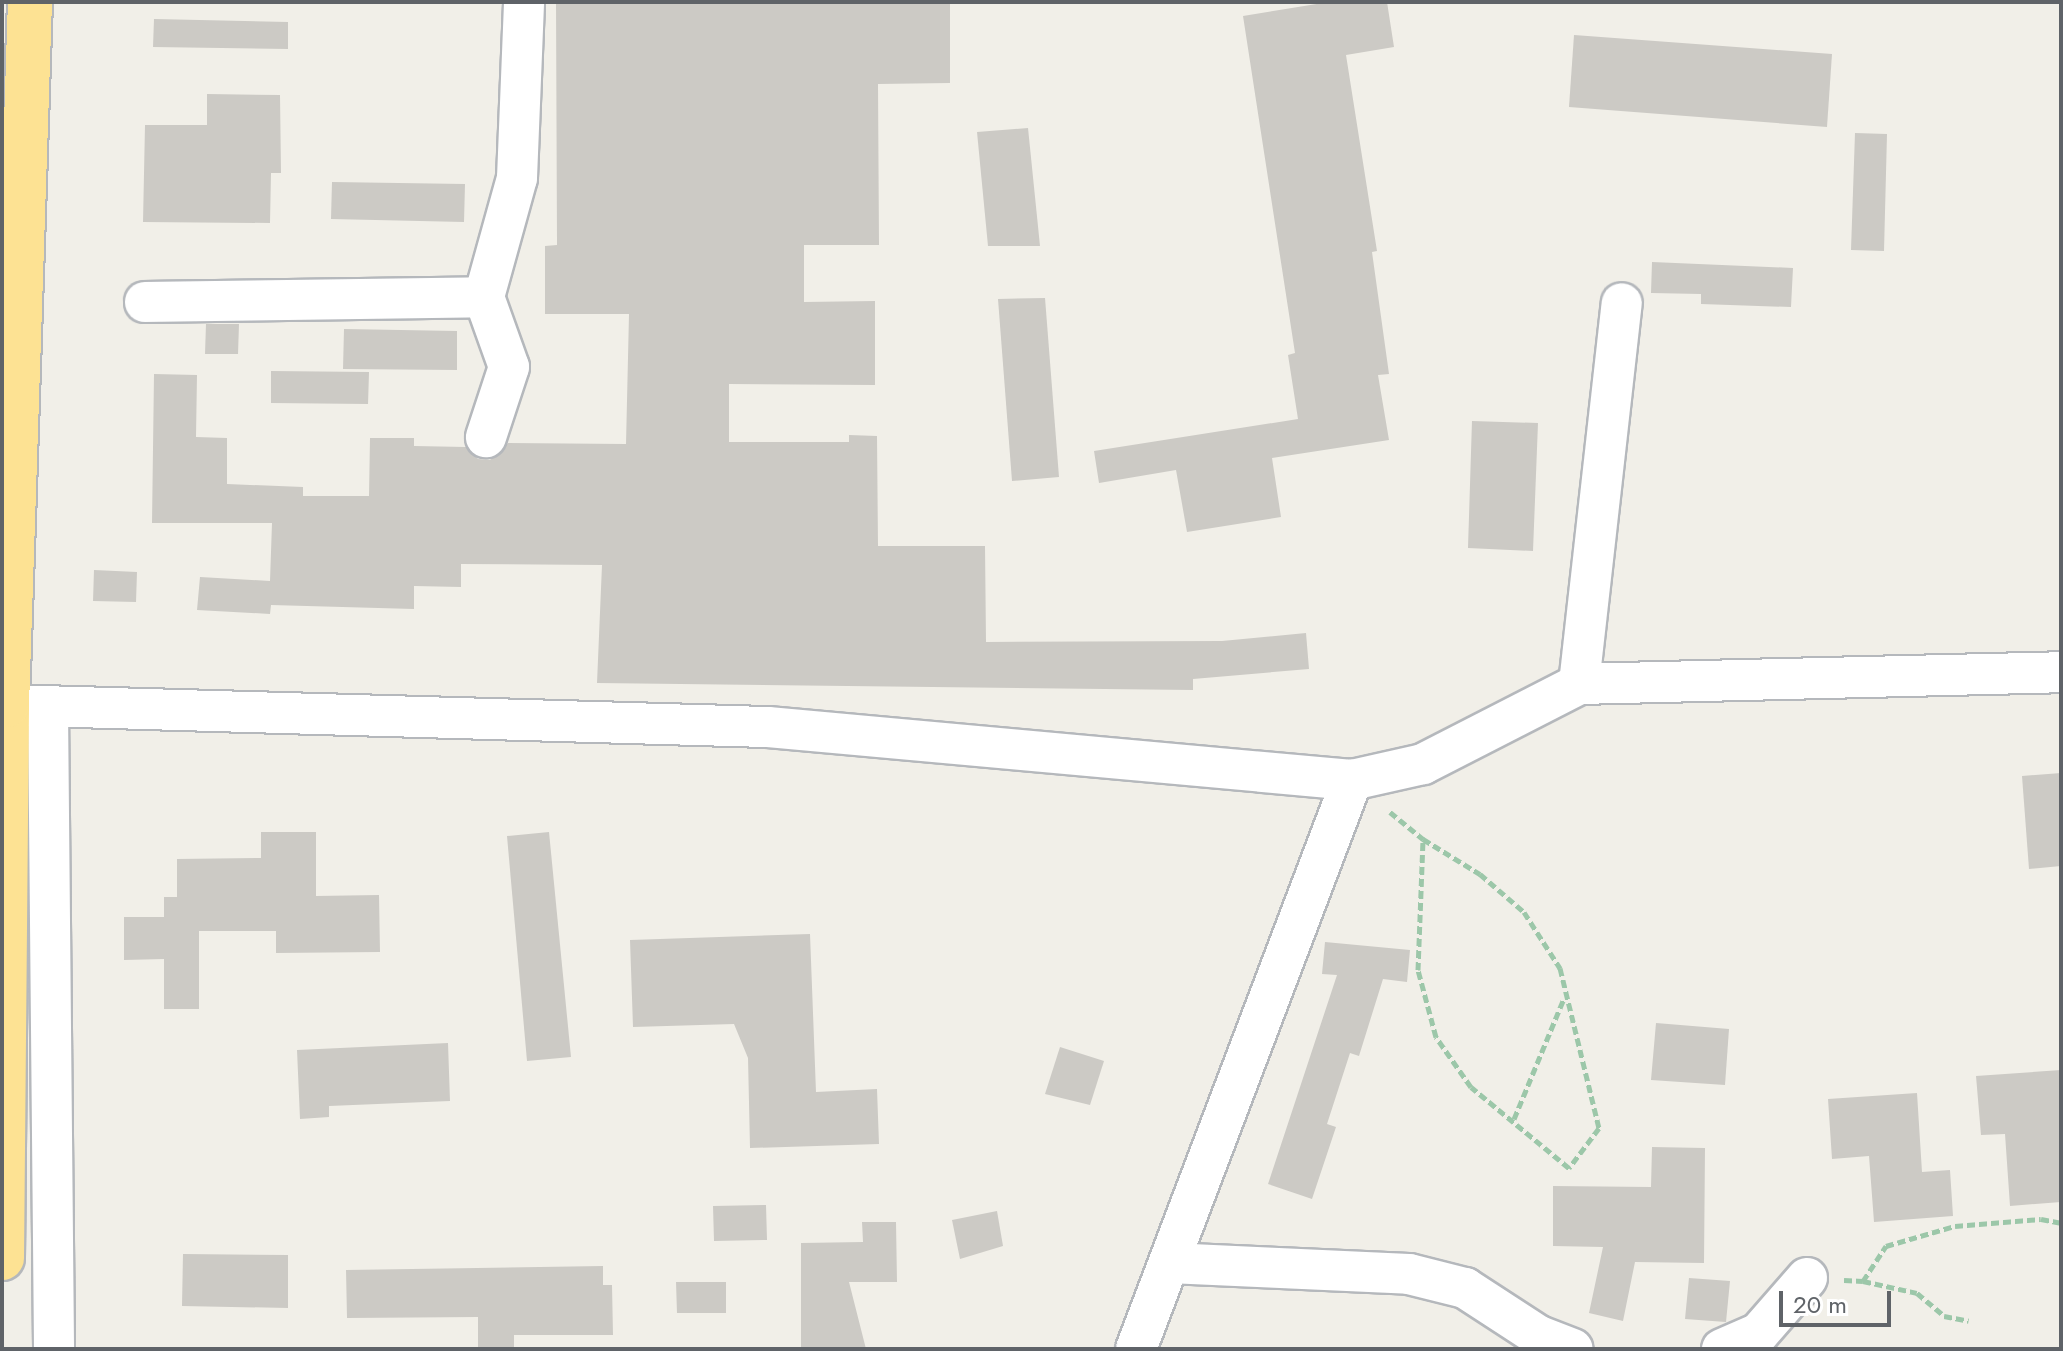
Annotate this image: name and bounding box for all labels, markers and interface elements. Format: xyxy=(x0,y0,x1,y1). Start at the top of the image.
scale bar xyxy=(1783,1275,1895,1325)
text: 20 m xyxy=(1793,1287,1847,1322)

